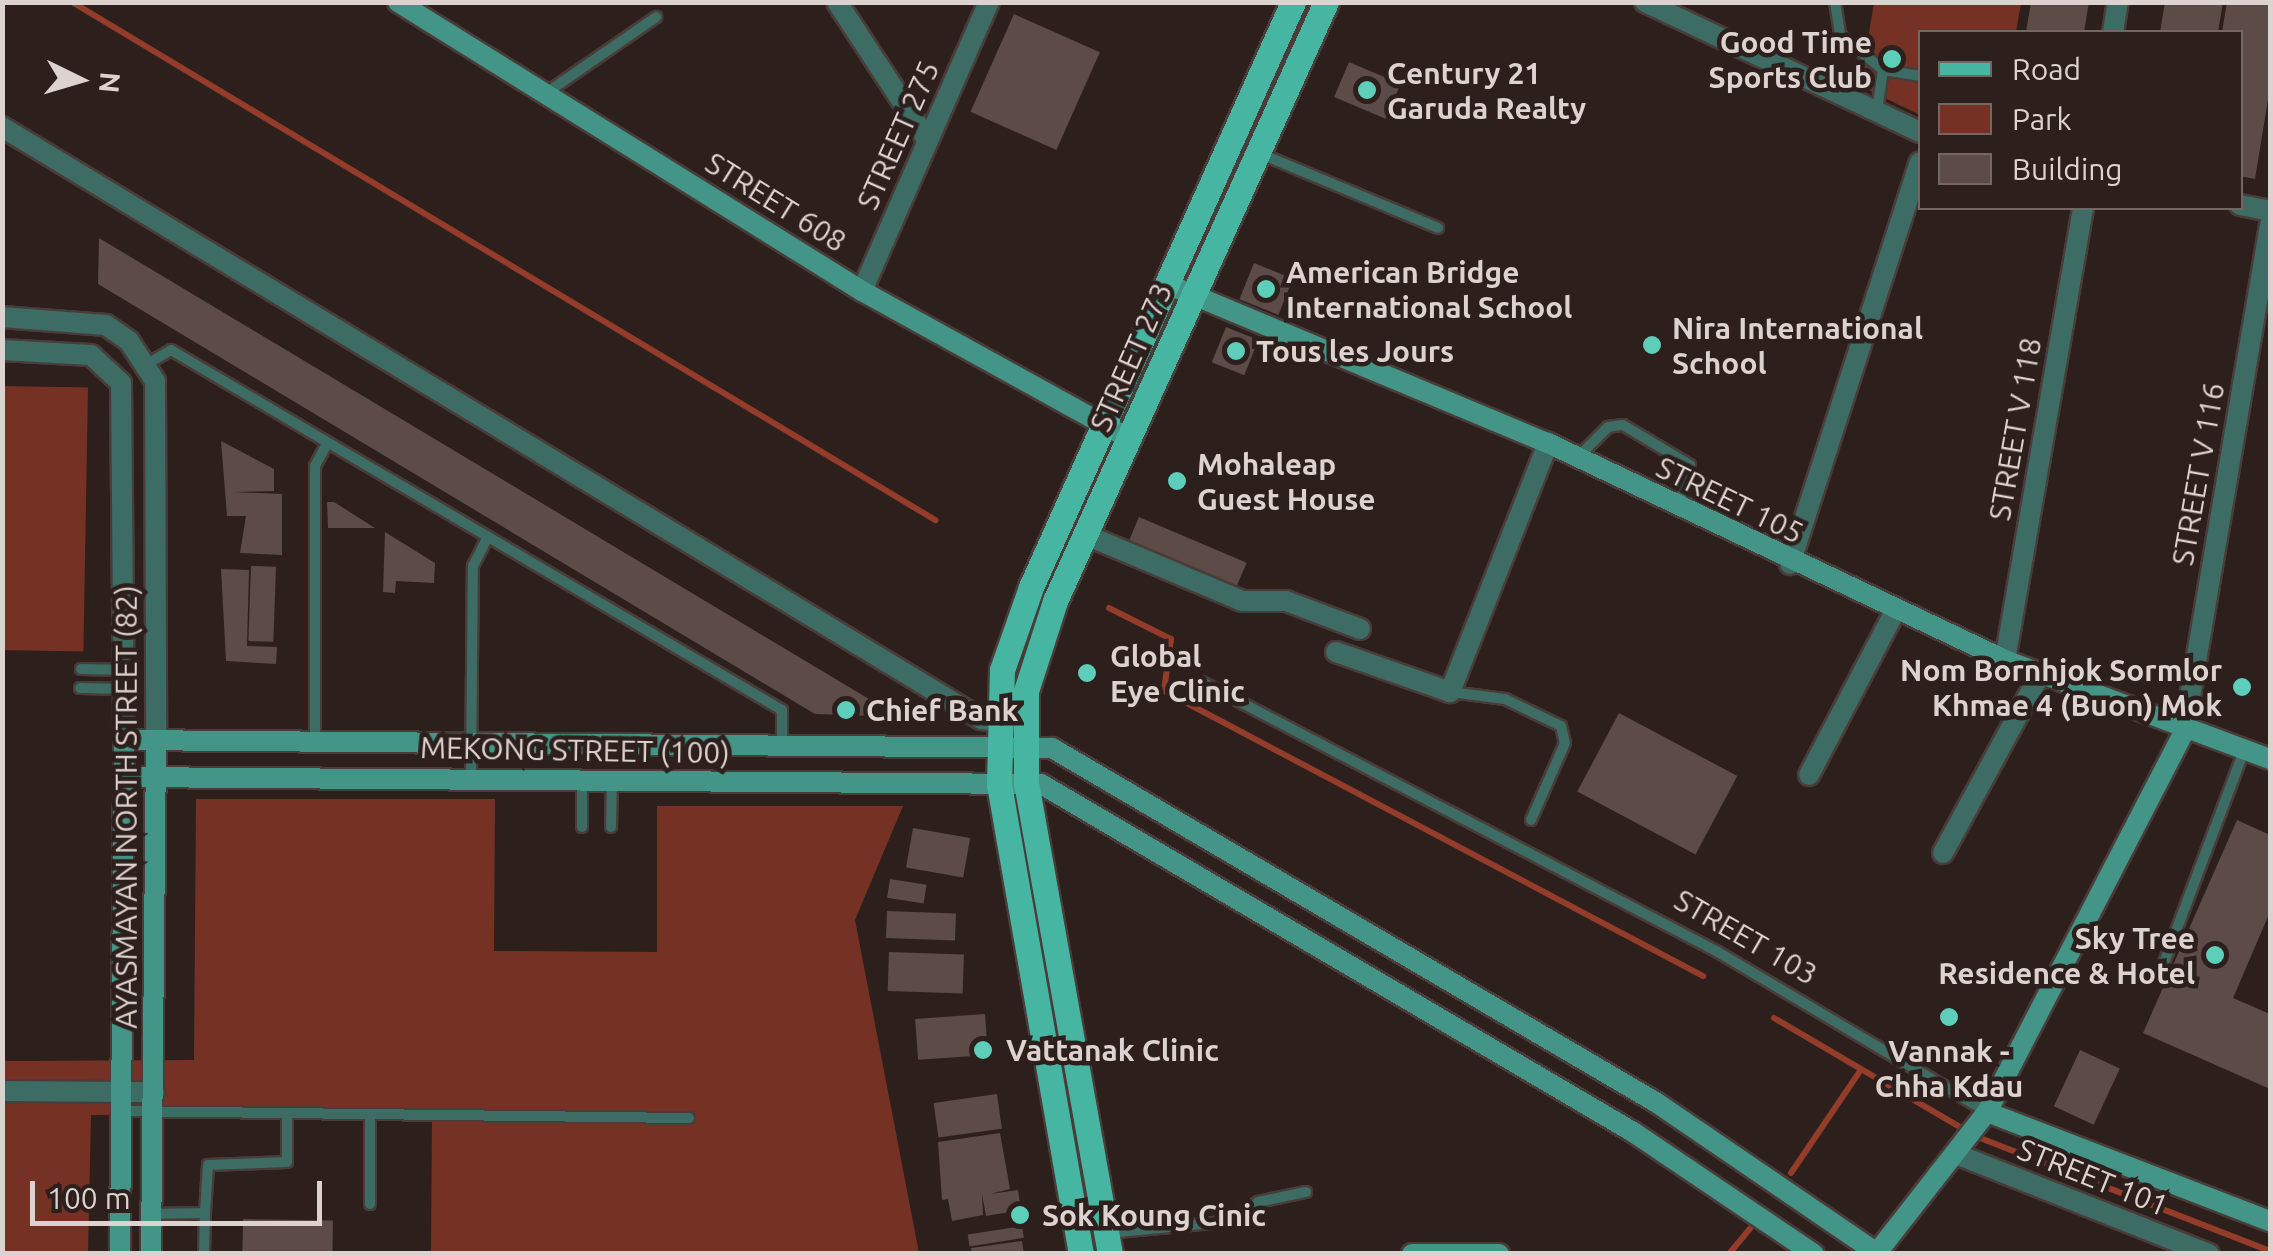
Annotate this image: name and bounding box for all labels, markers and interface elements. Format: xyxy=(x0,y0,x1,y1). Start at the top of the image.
place label: Good Time Sports Club xyxy=(1709,24,1872,94)
north arrow xyxy=(30,30,130,130)
legend xyxy=(1918,30,2243,210)
marker: Good Time Sports Club xyxy=(1881,48,1903,70)
text: Road xyxy=(2012,52,2081,86)
street label: STREET 275 xyxy=(849,55,947,215)
place label: Century 21 Garuda Realty xyxy=(1387,55,1586,126)
text: N xyxy=(94,71,127,94)
marker: Century 21 Garuda Realty xyxy=(1356,79,1378,101)
text: Park xyxy=(2012,102,2072,136)
street label: STREET 608 xyxy=(699,145,853,259)
text: Building xyxy=(2012,152,2123,186)
place label: American Bridge International School xyxy=(1286,254,1572,324)
street label: STREET 273 xyxy=(1082,277,1180,437)
marker: American Bridge International School xyxy=(1255,278,1277,300)
place label: Nira International School xyxy=(1672,310,1923,380)
place label: Tous les Jours xyxy=(1256,333,1454,369)
marker: Nira International School xyxy=(1641,334,1663,356)
street label: STREET V 118 xyxy=(1981,335,2049,523)
marker: Tous les Jours xyxy=(1225,340,1247,362)
street label: STREET V 116 xyxy=(2164,380,2232,568)
place label: Mohaleap Guest House xyxy=(1197,446,1376,516)
street label: STREET 105 xyxy=(1651,449,1809,551)
marker: Mohaleap Guest House xyxy=(1166,470,1188,492)
street label: AYASMAYAN NORTH STREET (82) xyxy=(108,585,144,1029)
place label: Global Eye Clinic xyxy=(1110,638,1245,708)
place label: Nom Bornhjok Sormlor Khmae 4 (Buon) Mok xyxy=(1900,652,2222,722)
marker: Global Eye Clinic xyxy=(1074,660,1100,686)
marker: Nom Bornhjok Sormlor Khmae 4 (Buon) Mok xyxy=(2231,676,2253,698)
place label: Chief Bank xyxy=(866,692,1018,728)
marker: Chief Bank xyxy=(835,699,857,721)
street label: MEKONG STREET (100) xyxy=(420,729,730,771)
street label: STREET 103 xyxy=(1668,882,1824,992)
place label: Sky Tree Residence & Hotel xyxy=(1938,920,2195,990)
marker: Sky Tree Residence & Hotel xyxy=(2204,944,2226,966)
marker: Vannak - Chha Kdau xyxy=(1938,1006,1960,1028)
place label: Vattanak Clinic xyxy=(1006,1032,1219,1068)
place label: Vannak - Chha Kdau xyxy=(1875,1033,2023,1104)
marker: Vattanak Clinic xyxy=(970,1037,996,1063)
street label: STREET 101 xyxy=(2013,1131,2173,1223)
scale bar xyxy=(35,1161,328,1223)
text: 100 m xyxy=(47,1181,131,1215)
place label: Sok Koung Cinic xyxy=(1042,1197,1266,1233)
marker: Sok Koung Cinic xyxy=(1007,1202,1033,1228)

